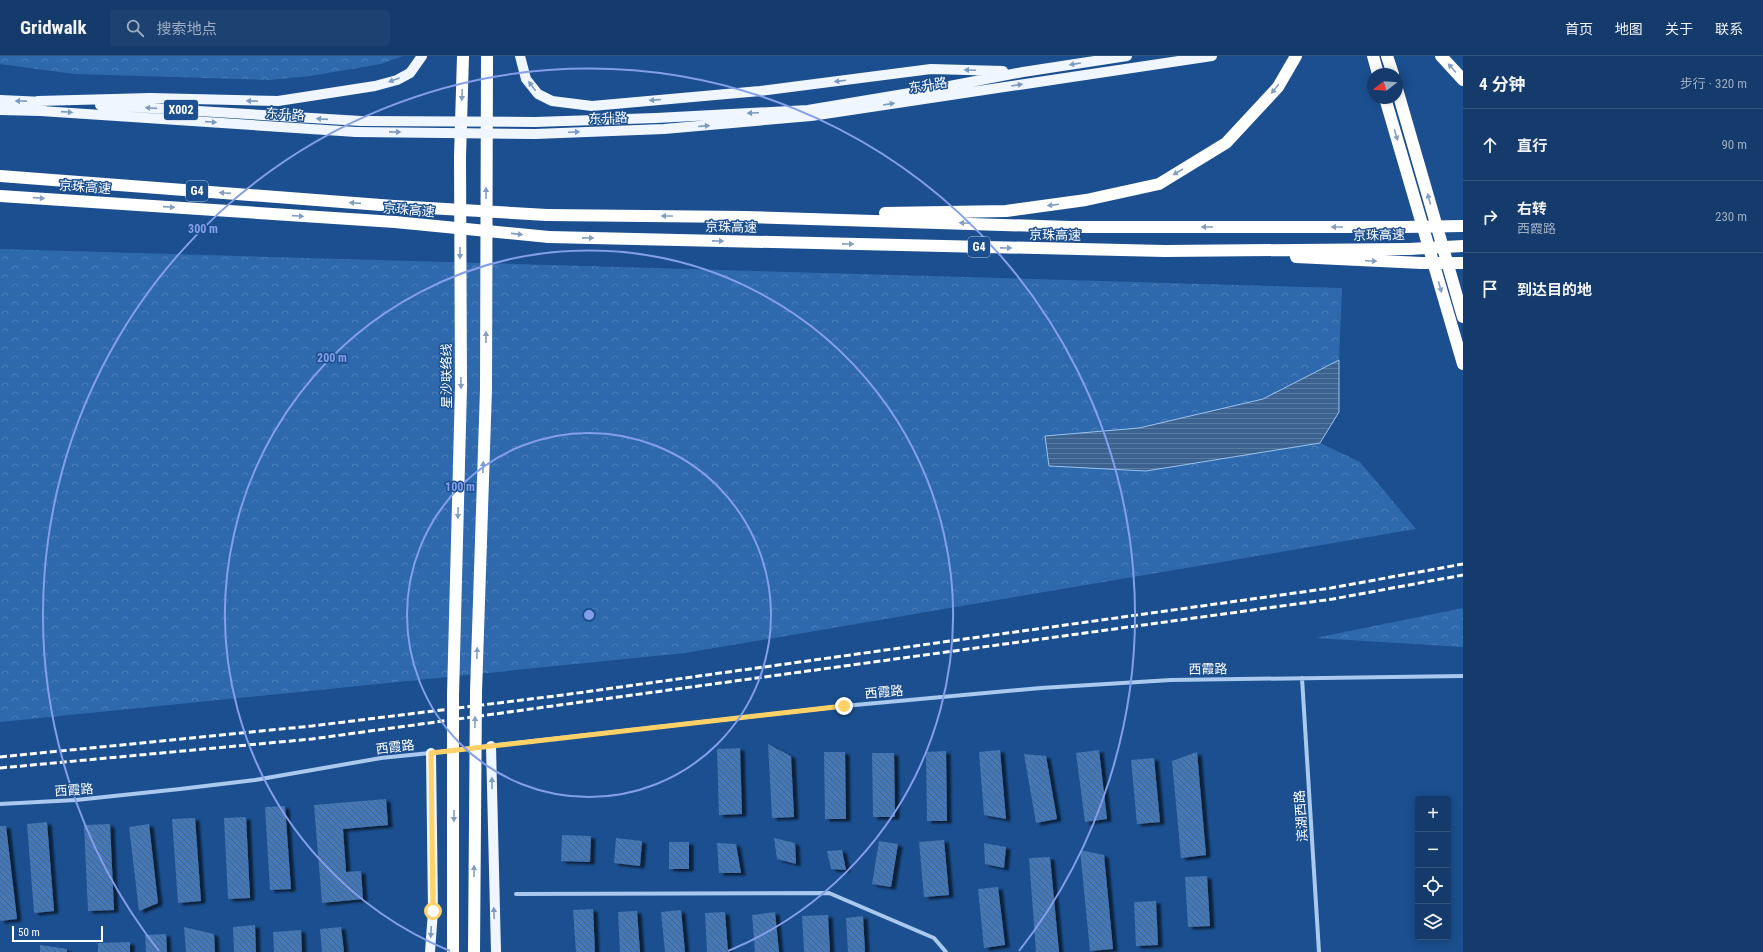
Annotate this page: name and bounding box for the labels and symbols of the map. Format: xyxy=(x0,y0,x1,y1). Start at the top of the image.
one-way arrow xyxy=(1069,61,1081,67)
one-way arrow xyxy=(1448,63,1457,73)
one-way arrow xyxy=(963,67,976,73)
north arrow xyxy=(1367,68,1403,104)
street label: 东升路 xyxy=(908,75,948,95)
one-way arrow xyxy=(388,78,400,84)
one-way arrow xyxy=(834,78,846,84)
one-way arrow xyxy=(528,80,536,91)
one-way arrow xyxy=(1011,82,1023,88)
one-way arrow xyxy=(1271,84,1280,94)
one-way arrow xyxy=(459,89,465,102)
one-way arrow xyxy=(246,97,258,104)
one-way arrow xyxy=(649,97,661,104)
one-way arrow xyxy=(14,98,27,104)
road number: X002 xyxy=(164,100,198,120)
one-way arrow xyxy=(882,101,895,107)
one-way arrow xyxy=(145,105,157,112)
street label: 东升路 xyxy=(265,105,305,123)
one-way arrow xyxy=(61,109,73,116)
one-way arrow xyxy=(747,109,759,116)
street label: 东升路 xyxy=(588,110,628,126)
one-way arrow xyxy=(316,115,328,122)
one-way arrow xyxy=(205,119,217,126)
one-way arrow xyxy=(698,122,710,129)
one-way arrow xyxy=(389,129,402,135)
one-way arrow xyxy=(568,129,581,135)
one-way arrow xyxy=(1393,130,1399,142)
one-way arrow xyxy=(1172,169,1184,176)
street label: 京珠高速 xyxy=(59,178,111,196)
road number: G4 xyxy=(186,181,208,201)
one-way arrow xyxy=(483,186,489,199)
one-way arrow xyxy=(219,190,231,197)
one-way arrow xyxy=(1426,193,1432,205)
one-way arrow xyxy=(33,195,45,202)
one-way arrow xyxy=(349,199,361,206)
street label: 京珠高速 xyxy=(382,200,436,220)
one-way arrow xyxy=(1047,202,1059,208)
one-way arrow xyxy=(163,204,176,210)
one-way arrow xyxy=(292,212,304,219)
one-way arrow xyxy=(660,213,673,219)
street label: 京珠高速 xyxy=(705,219,757,235)
one-way arrow xyxy=(959,220,971,227)
text: 300 m xyxy=(188,222,218,236)
one-way arrow xyxy=(1200,224,1213,230)
one-way arrow xyxy=(1330,224,1343,230)
street label: 京珠高速 xyxy=(1029,227,1081,243)
street label: 京珠高速 xyxy=(1353,227,1405,243)
one-way arrow xyxy=(511,231,523,237)
one-way arrow xyxy=(582,235,595,241)
road number: G4 xyxy=(968,237,990,257)
one-way arrow xyxy=(712,238,725,244)
one-way arrow xyxy=(842,241,855,247)
one-way arrow xyxy=(1000,244,1012,251)
one-way arrow xyxy=(457,247,463,260)
one-way arrow xyxy=(1365,258,1378,264)
one-way arrow xyxy=(1437,281,1443,293)
one-way arrow xyxy=(483,330,489,343)
street label: 星沙联络线 xyxy=(439,343,454,409)
text: 200 m xyxy=(317,351,347,365)
one-way arrow xyxy=(458,377,464,390)
one-way arrow xyxy=(480,461,487,473)
text: 100 m xyxy=(445,480,475,494)
one-way arrow xyxy=(455,507,461,520)
centre of rings xyxy=(582,608,596,622)
one-way arrow xyxy=(474,646,480,659)
street label: 西霞路 xyxy=(1188,661,1228,677)
street label: 西霞路 xyxy=(864,683,904,701)
route end xyxy=(835,697,853,715)
one-way arrow xyxy=(472,715,478,728)
street label: 西霞路 xyxy=(375,737,415,757)
one-way arrow xyxy=(489,776,495,789)
street label: 西霞路 xyxy=(54,781,94,799)
street label: 滨湖西路 xyxy=(1292,790,1310,842)
one-way arrow xyxy=(451,810,457,823)
one-way arrow xyxy=(471,864,477,877)
route start xyxy=(424,902,442,920)
one-way arrow xyxy=(491,907,498,919)
scale bar xyxy=(12,924,103,943)
one-way arrow xyxy=(428,926,435,938)

